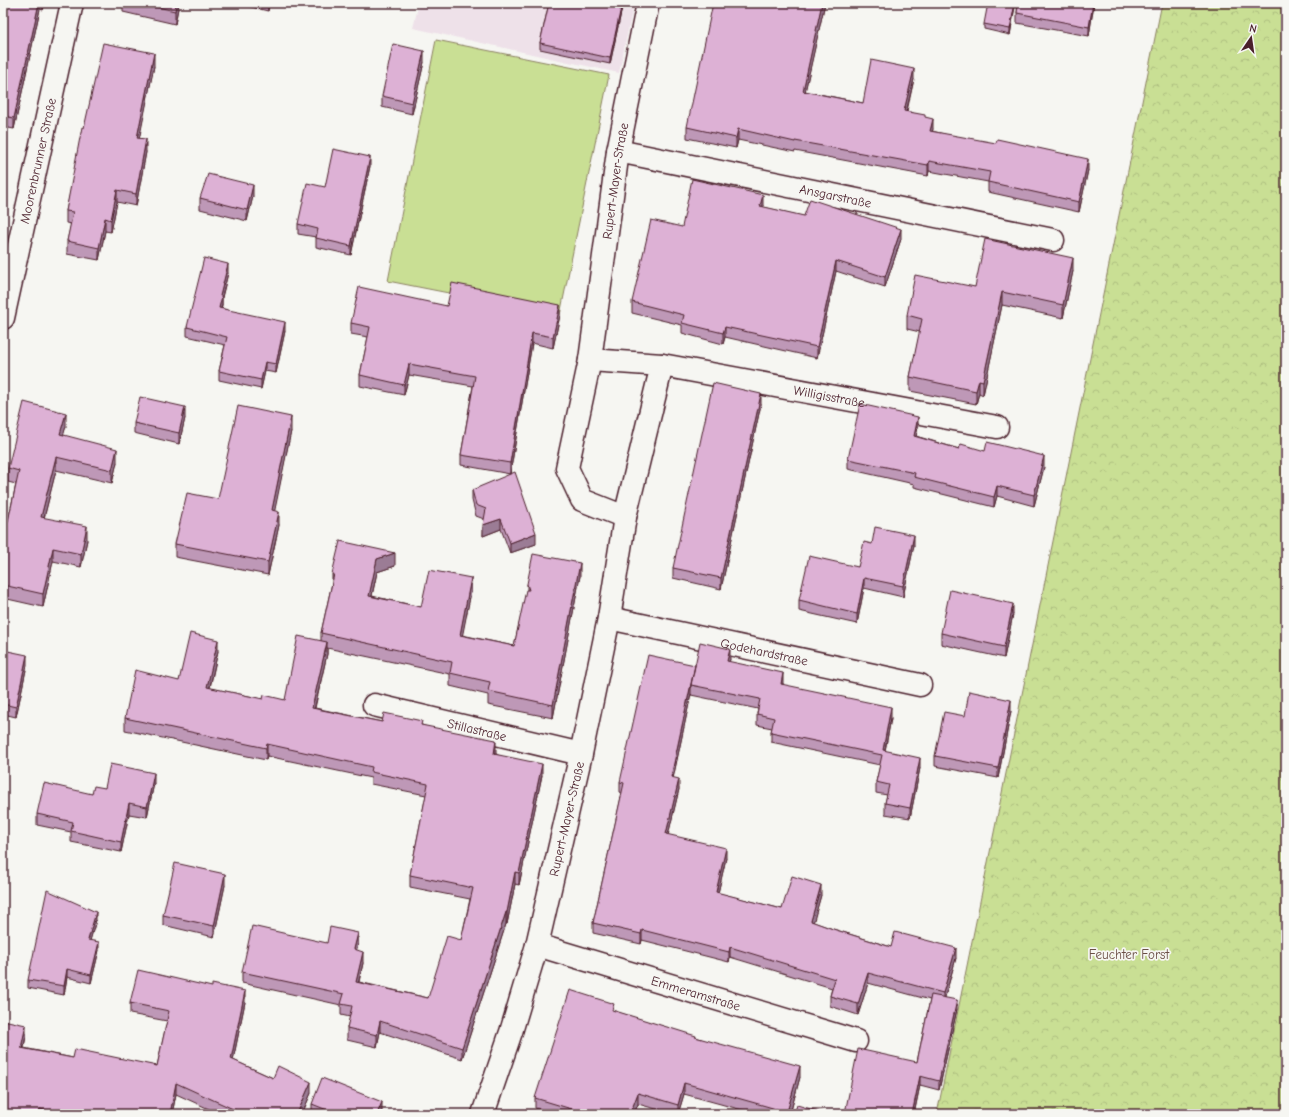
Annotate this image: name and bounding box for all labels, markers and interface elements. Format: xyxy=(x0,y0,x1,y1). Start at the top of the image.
north arrow xyxy=(1231,18,1271,58)
text: N xyxy=(1248,22,1258,36)
street label: Moorenbrunner Straße xyxy=(17,96,59,225)
street label: Rupert-Mayer-Straße xyxy=(599,121,632,240)
street label: Ansgarstraße xyxy=(798,181,873,211)
street label: Willigisstraße xyxy=(792,382,866,410)
street label: Godehardstraße xyxy=(719,635,810,669)
street label: Stillastraße xyxy=(446,716,509,744)
street label: Rupert-Mayer-Straße xyxy=(546,759,587,878)
park label: Feuchter Forst xyxy=(1089,947,1170,962)
street label: Emmeramstraße xyxy=(649,973,743,1014)

